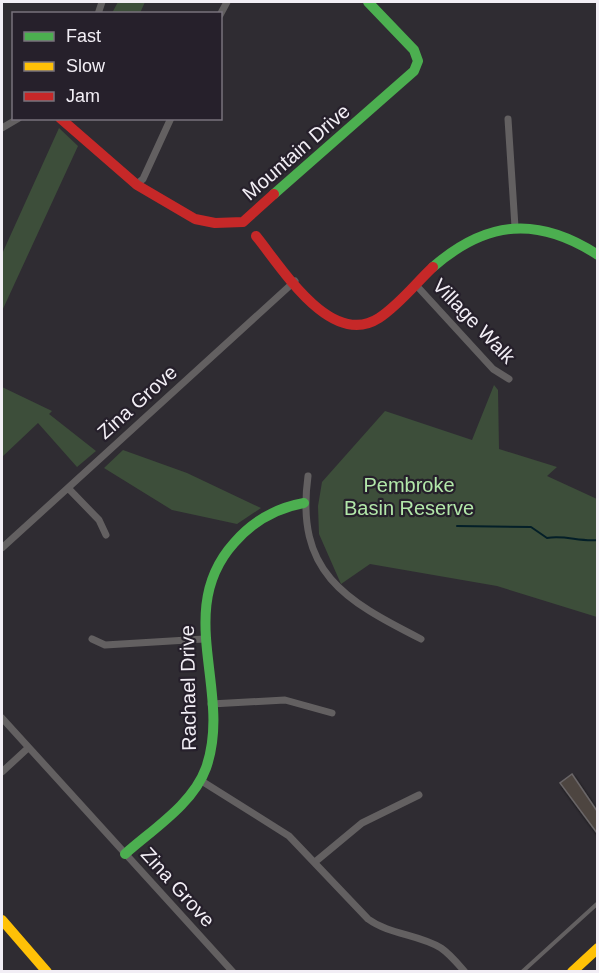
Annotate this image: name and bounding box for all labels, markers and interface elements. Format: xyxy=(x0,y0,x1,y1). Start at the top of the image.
legend xyxy=(12,12,222,120)
text: Fast xyxy=(66,26,101,46)
text: Slow xyxy=(66,56,106,76)
text: Jam xyxy=(66,86,100,106)
street label: Mountain Drive xyxy=(238,100,354,204)
street label: Village Walk xyxy=(428,274,520,369)
street label: Zina Grove xyxy=(93,361,181,443)
park label: Pembroke Basin Reserve xyxy=(344,474,474,519)
street label: Rachael Drive xyxy=(176,625,200,751)
street label: Zina Grove xyxy=(137,843,219,931)

